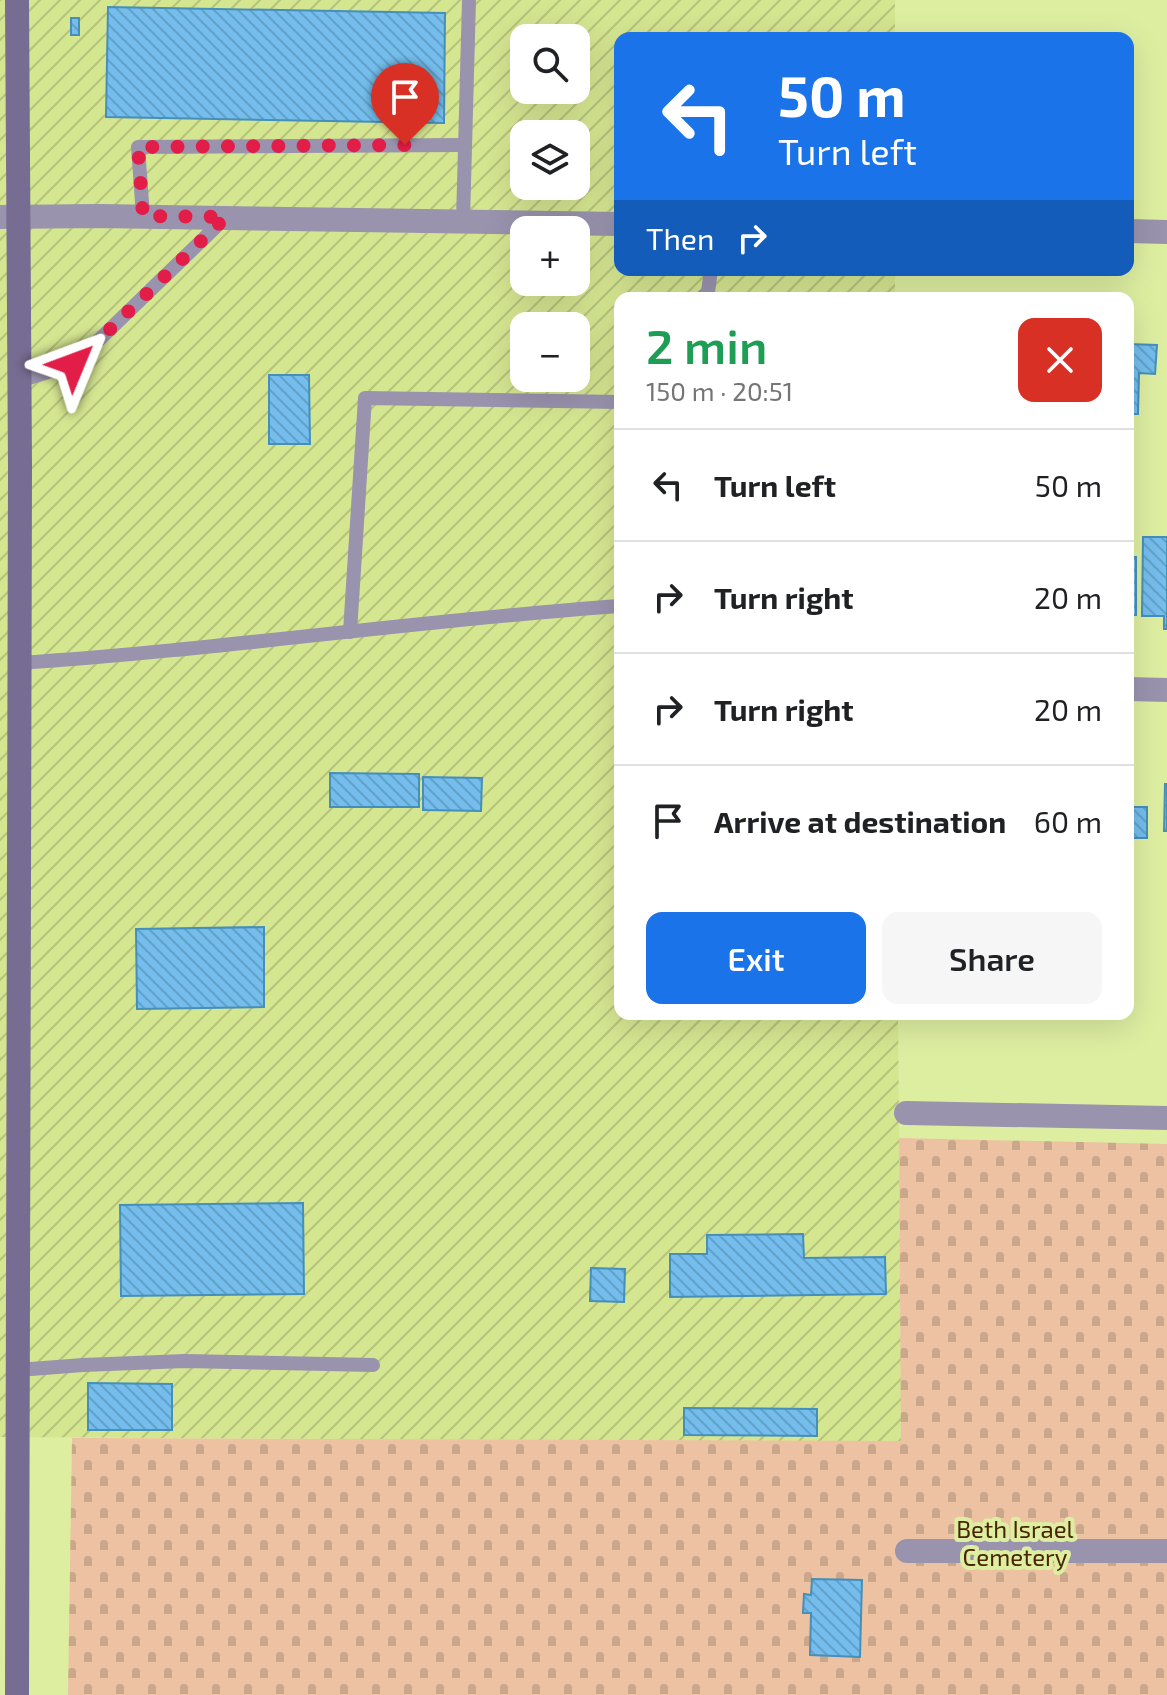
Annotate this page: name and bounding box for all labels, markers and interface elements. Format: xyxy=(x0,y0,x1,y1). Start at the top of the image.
map controls xyxy=(510,24,590,392)
button: search xyxy=(510,24,590,104)
text: 50 m xyxy=(778,61,906,128)
pin xyxy=(371,63,439,145)
icon: left xyxy=(646,64,750,168)
icon: arrive xyxy=(383,75,427,119)
button: layers xyxy=(510,120,590,200)
text: Turn left xyxy=(778,129,917,172)
button: + xyxy=(510,216,590,296)
icon: right xyxy=(730,216,774,260)
text: Then xyxy=(646,220,714,256)
button: − xyxy=(510,312,590,392)
text: 2 min xyxy=(646,316,767,374)
button: close xyxy=(1018,318,1102,402)
position arrow xyxy=(32,322,116,406)
text: 150 m · 20:51 xyxy=(646,375,793,406)
icon: left xyxy=(646,463,690,507)
text: Turn left xyxy=(714,467,836,503)
text: 50 m xyxy=(1035,467,1102,503)
icon: right xyxy=(646,575,690,619)
text: Turn right xyxy=(714,579,854,615)
text: 20 m xyxy=(1034,579,1102,615)
icon: right xyxy=(646,687,690,731)
text: Turn right xyxy=(714,691,854,727)
text: 20 m xyxy=(1034,691,1102,727)
icon: arrive xyxy=(646,799,690,843)
text: Arrive at destination xyxy=(714,803,1006,839)
text: 60 m xyxy=(1034,803,1102,839)
button: Exit xyxy=(646,912,866,1004)
button: Share xyxy=(882,912,1102,1004)
park label: Beth Israel Cemetery xyxy=(956,1514,1074,1571)

